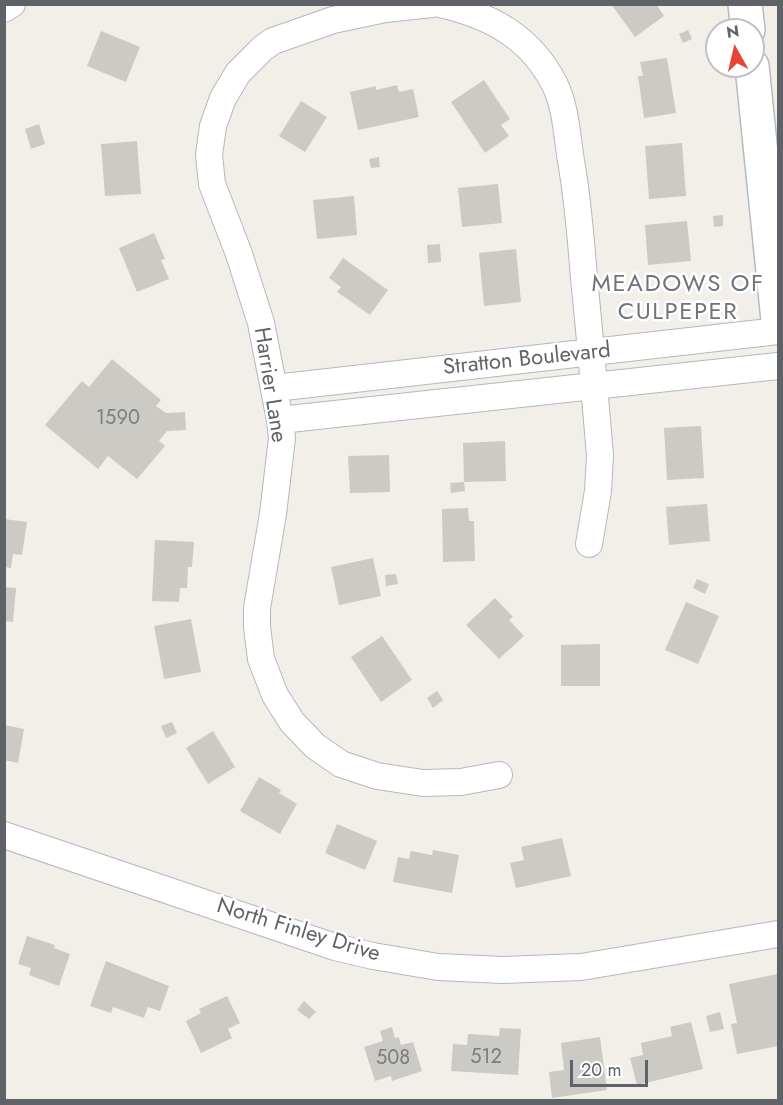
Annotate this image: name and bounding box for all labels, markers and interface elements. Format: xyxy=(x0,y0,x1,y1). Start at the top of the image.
north arrow xyxy=(705,18,765,78)
text: N xyxy=(725,19,741,44)
district label: MEADOWS OF CULPEPER xyxy=(591,271,765,327)
street label: Harrier Lane xyxy=(247,326,291,444)
street label: Stratton Boulevard xyxy=(442,338,612,382)
house number: 1590 xyxy=(96,407,140,431)
street label: North Finley Drive xyxy=(213,894,383,968)
house number: 512 xyxy=(470,1046,502,1070)
house number: 508 xyxy=(376,1047,410,1071)
scale bar xyxy=(573,1048,651,1086)
text: 20 m xyxy=(581,1057,621,1083)

